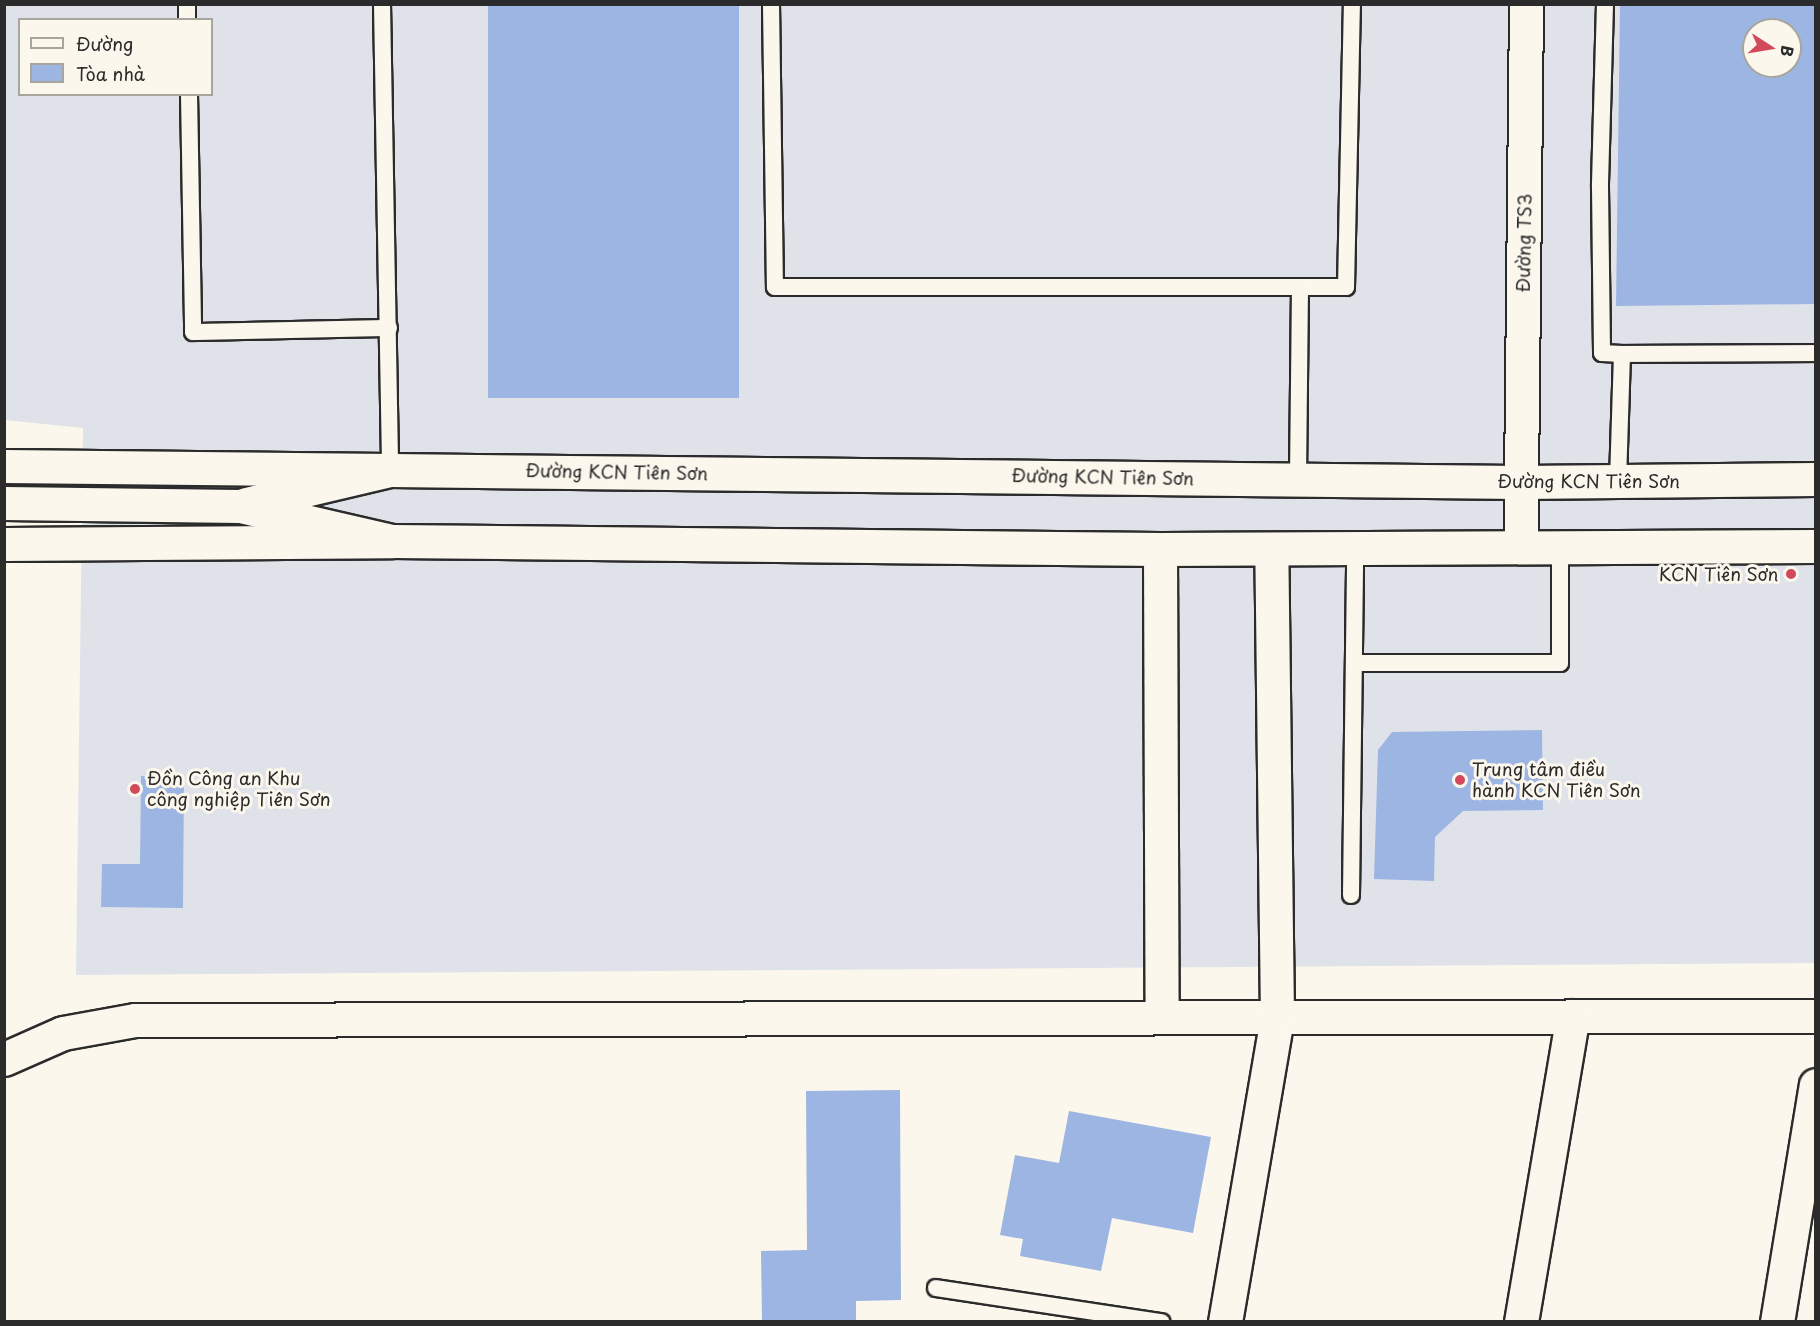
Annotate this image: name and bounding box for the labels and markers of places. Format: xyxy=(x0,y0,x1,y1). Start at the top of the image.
place label: KCN Tiên Sơn xyxy=(1659,563,1779,585)
marker: KCN Tiên Sơn xyxy=(1784,567,1798,581)
place label: Trung tâm điều hành KCN Tiên Sơn xyxy=(1472,759,1641,802)
place label: Đồn Công an Khu công nghiệp Tiên Sơn xyxy=(147,768,331,810)
marker: Trung tâm điều hành KCN Tiên Sơn xyxy=(1453,773,1467,787)
marker: Đồn Công an Khu công nghiệp Tiên Sơn xyxy=(128,782,142,796)

